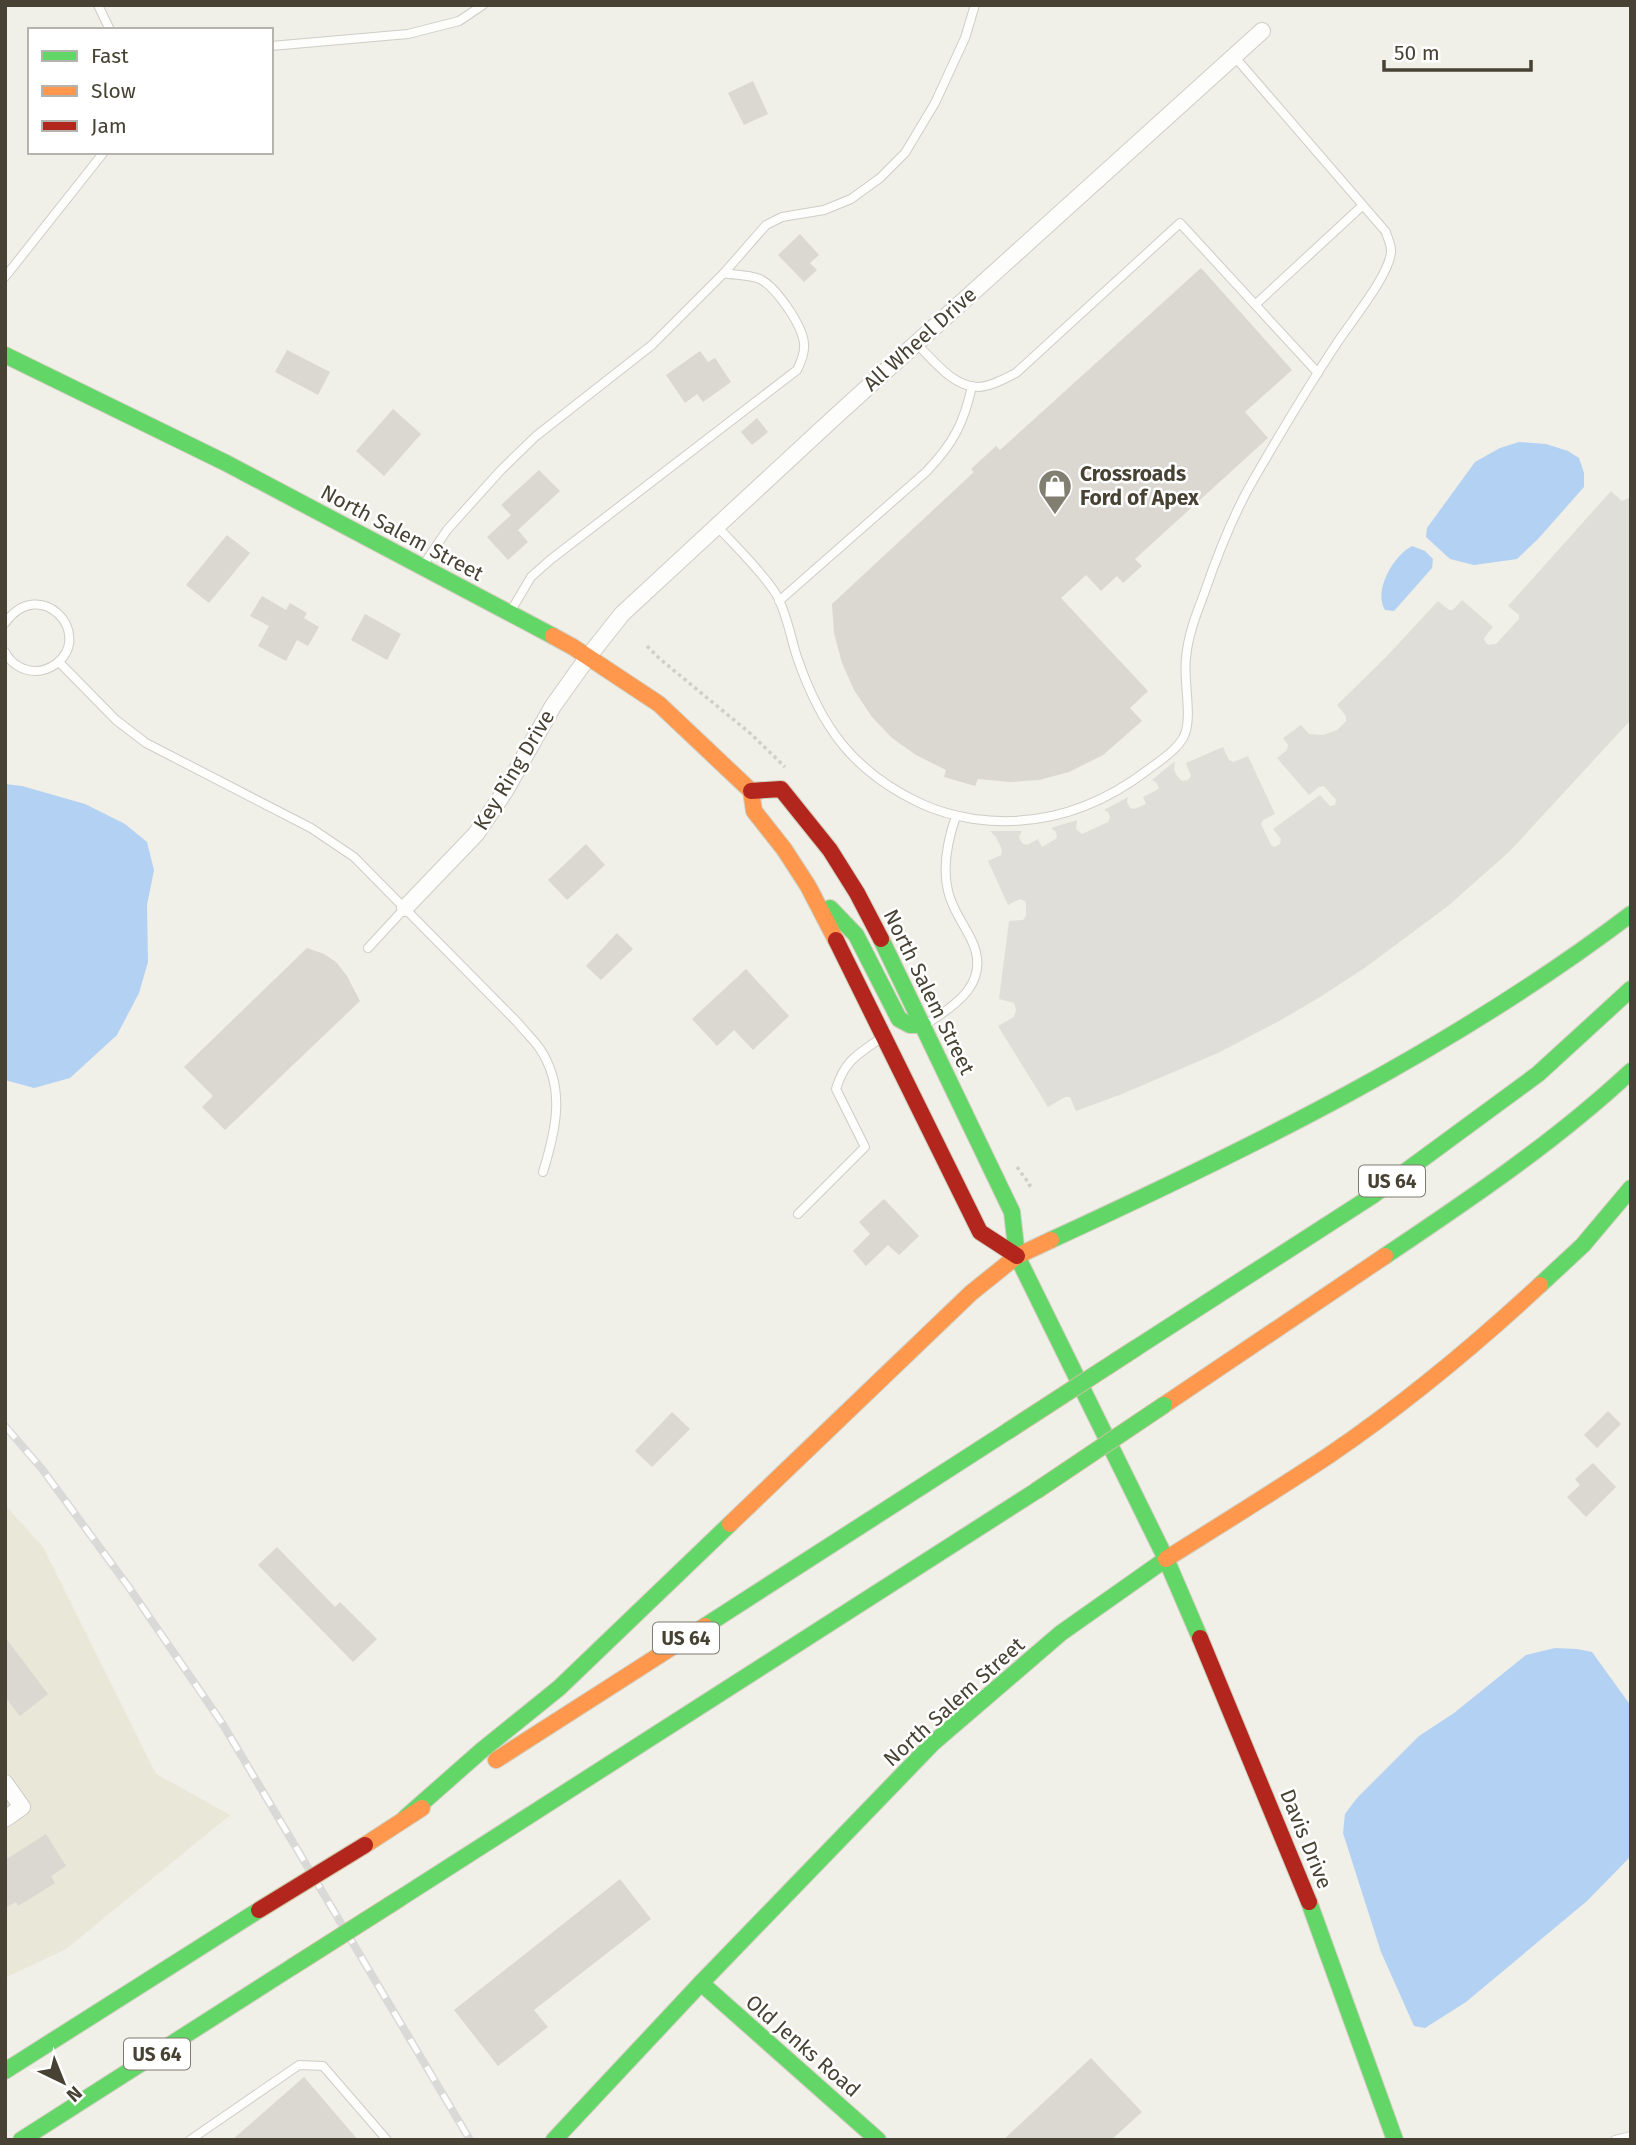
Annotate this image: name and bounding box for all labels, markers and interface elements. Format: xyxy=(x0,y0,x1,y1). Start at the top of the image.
legend xyxy=(28,28,273,154)
scale bar xyxy=(1384,28,1531,72)
text: 50 m xyxy=(1394,40,1440,66)
text: Fast xyxy=(91,43,129,69)
text: Slow xyxy=(91,78,136,104)
text: Jam xyxy=(91,113,127,139)
street label: All Wheel Drive xyxy=(858,281,982,397)
place label: Crossroads Ford of Apex xyxy=(1080,461,1199,511)
shop icon: Crossroads Ford of Apex xyxy=(1036,467,1074,516)
street label: North Salem Street xyxy=(316,479,488,587)
street label: Key Ring Drive xyxy=(468,705,560,835)
street label: North Salem Street xyxy=(878,905,981,1079)
road number: US 64 xyxy=(1359,1166,1425,1196)
road number: US 64 xyxy=(653,1622,719,1654)
street label: North Salem Street xyxy=(878,1632,1030,1772)
street label: Davis Drive xyxy=(1274,1785,1338,1893)
street label: Old Jenks Road xyxy=(740,1989,866,2103)
road number: US 64 xyxy=(124,2038,190,2070)
north arrow xyxy=(28,2047,98,2117)
text: N xyxy=(62,2081,87,2107)

